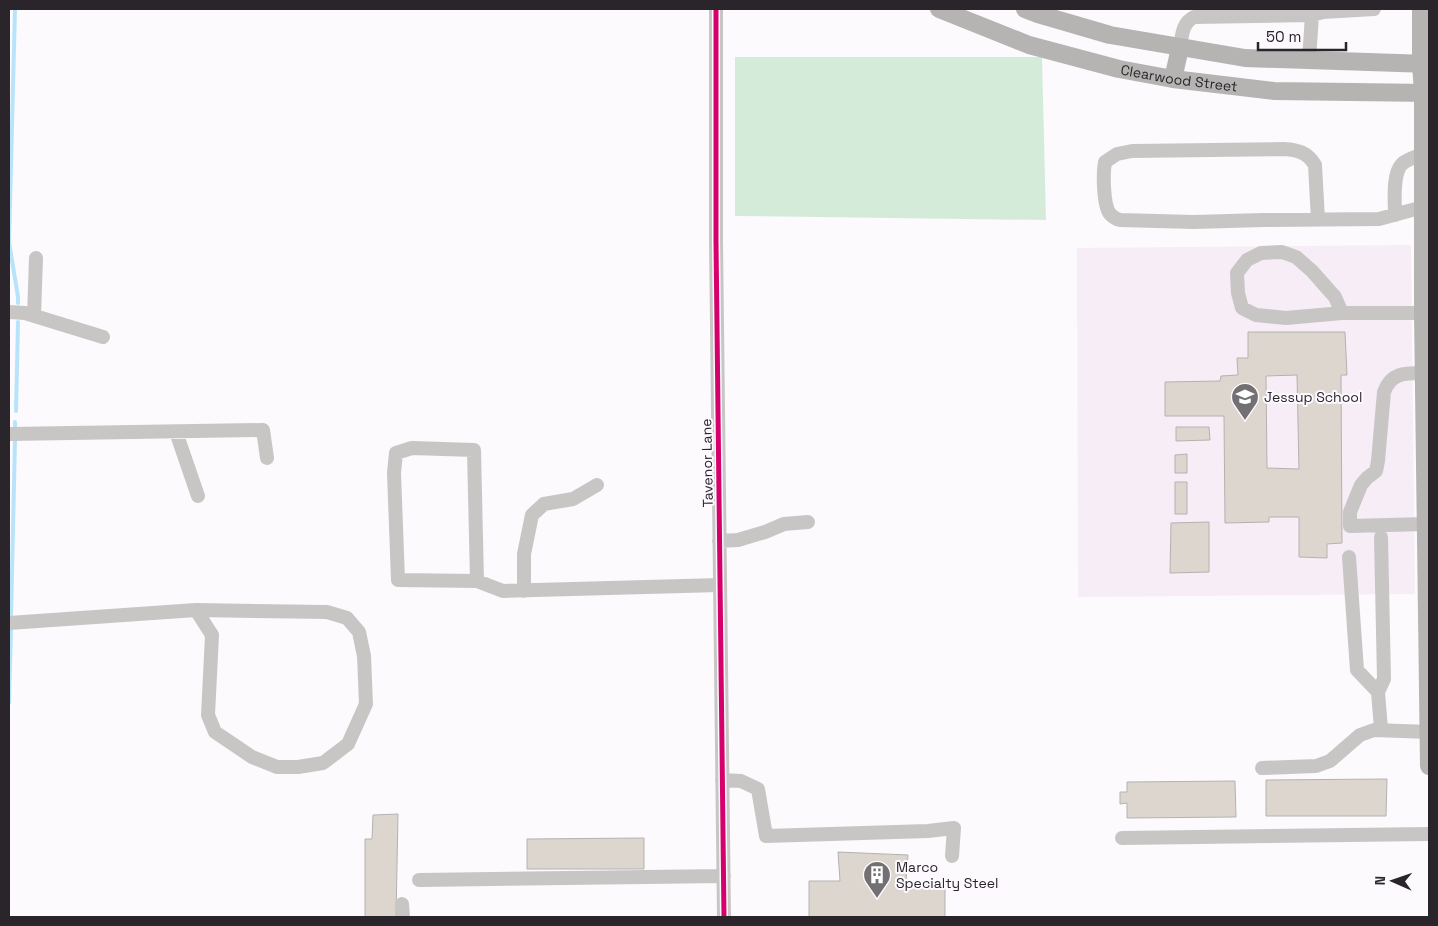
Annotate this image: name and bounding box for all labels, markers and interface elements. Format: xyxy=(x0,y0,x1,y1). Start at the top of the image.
scale bar xyxy=(1258,20,1346,52)
text: 50 m xyxy=(1266,27,1301,46)
street label: Clearwood Street xyxy=(1119,61,1239,96)
school or university icon: Jessup School xyxy=(1230,382,1260,421)
place label: Jessup School xyxy=(1264,388,1362,406)
street label: Tavenor Lane xyxy=(697,418,717,508)
north arrow xyxy=(1368,856,1418,906)
place label: Marco Specialty Steel xyxy=(896,858,999,892)
building icon: Marco Specialty Steel xyxy=(862,860,892,899)
text: N xyxy=(1371,876,1389,886)

